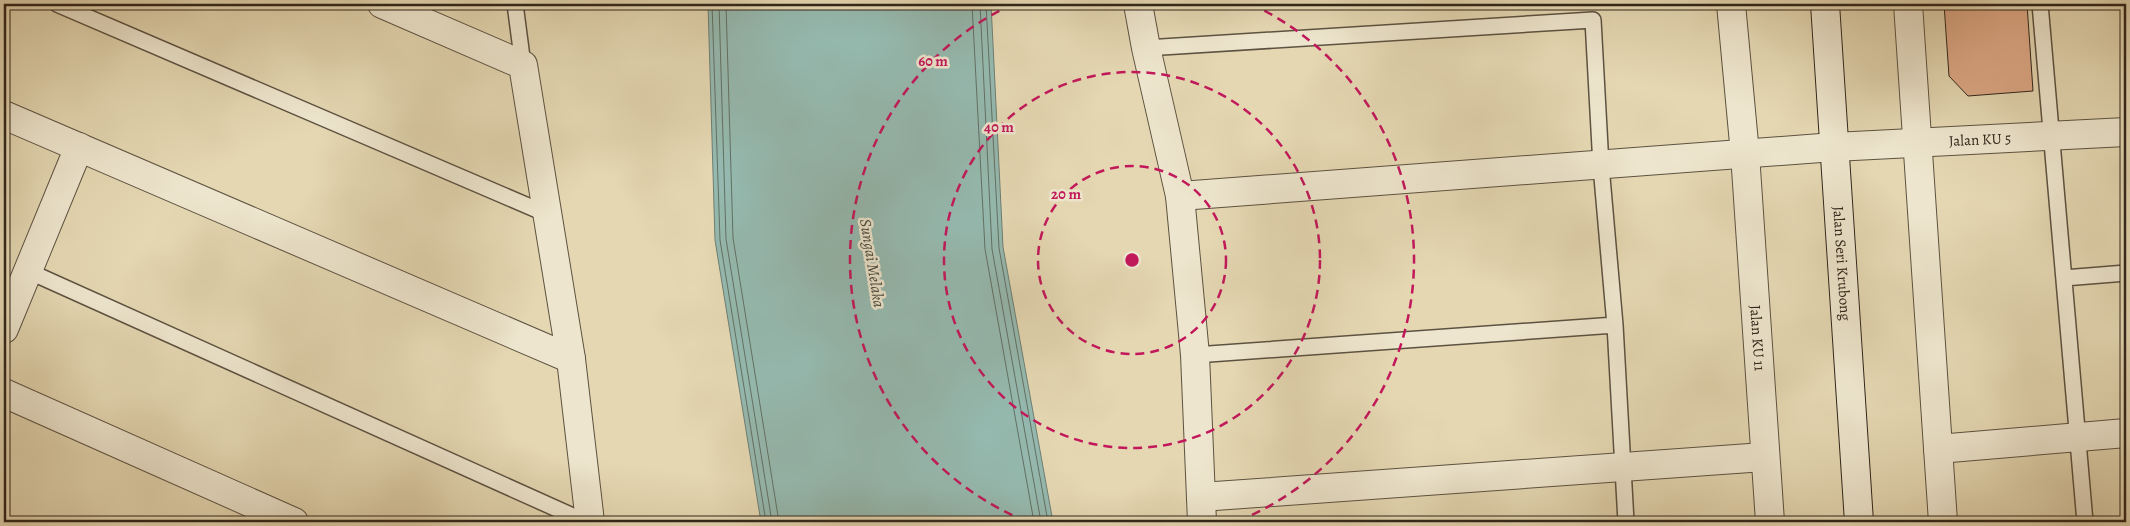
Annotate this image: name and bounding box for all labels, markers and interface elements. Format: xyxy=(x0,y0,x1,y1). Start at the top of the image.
text: 60 m xyxy=(918,51,948,71)
text: 40 m xyxy=(984,117,1014,137)
street label: Jalan KU 5 xyxy=(1948,128,2012,151)
text: 20 m xyxy=(1051,184,1081,204)
street label: Jalan Seri Krubong xyxy=(1828,205,1856,322)
water label: Sungai Melaka xyxy=(854,217,890,310)
centre of rings xyxy=(1123,251,1141,269)
street label: Jalan KU 11 xyxy=(1745,304,1770,372)

